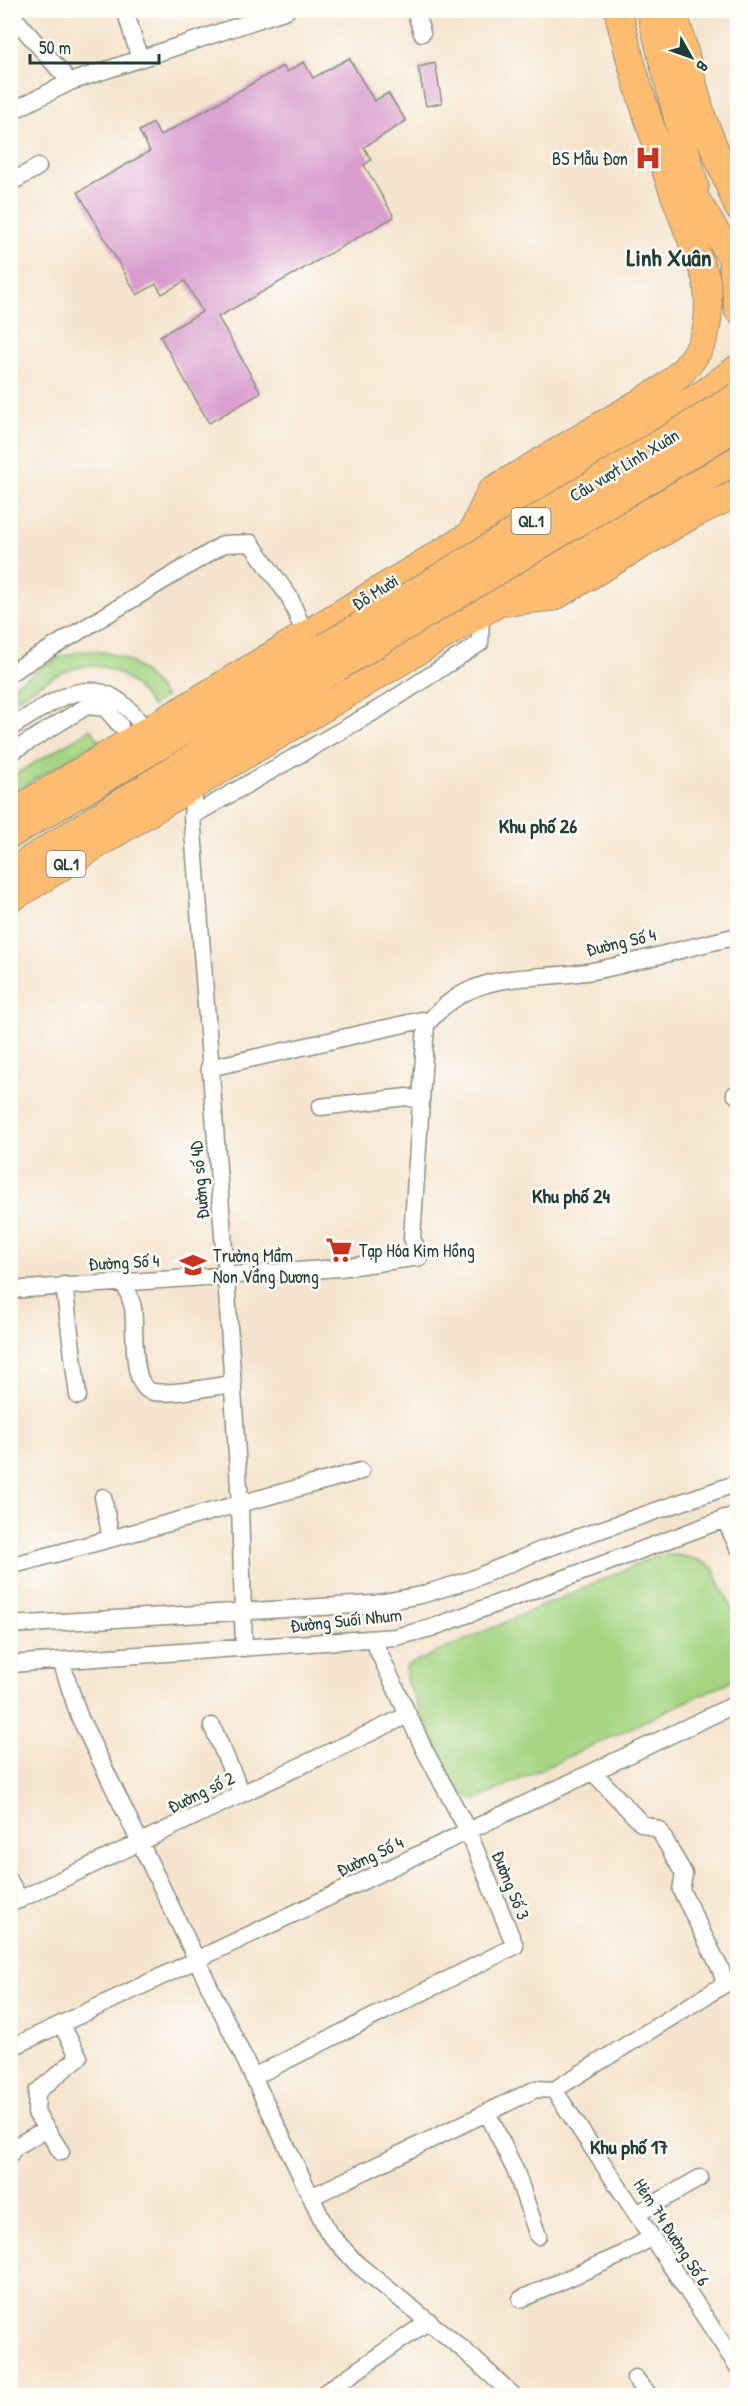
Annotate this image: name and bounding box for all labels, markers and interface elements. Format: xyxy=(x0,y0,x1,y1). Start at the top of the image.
scale bar xyxy=(30,27,159,65)
north arrow xyxy=(661,27,721,87)
text: 50 m xyxy=(39,35,71,60)
text: B xyxy=(691,56,714,77)
hospital icon: BS Mẫu Đơn xyxy=(633,143,663,173)
place label: BS Mẫu Đơn xyxy=(552,146,628,171)
district label: Linh Xuân xyxy=(626,241,712,273)
street label: Cầu vượt Linh Xuân xyxy=(564,422,684,508)
road number: QL.1 xyxy=(512,508,550,534)
street label: Đỗ Mười xyxy=(347,568,403,616)
district label: Khu phố 26 xyxy=(499,812,577,840)
road number: QL.1 xyxy=(46,851,86,877)
street label: Đường Số 4 xyxy=(584,922,659,962)
street label: Đường số 4D xyxy=(183,1139,215,1220)
district label: Khu phố 24 xyxy=(532,1182,610,1210)
supermarket icon: Tạp Hóa Kim Hồng xyxy=(324,1235,354,1265)
place label: Tạp Hóa Kim Hồng xyxy=(359,1238,475,1263)
place label: Trường Mầm Non Vầng Dương xyxy=(213,1243,319,1289)
street label: Đường Số 4 xyxy=(88,1248,160,1276)
school or university icon: Trường Mầm Non Vầng Dương xyxy=(178,1250,208,1280)
street label: Đường Suối Nhum xyxy=(289,1602,403,1638)
street label: Đường số 2 xyxy=(163,1765,239,1819)
street label: Đường Số 4 xyxy=(333,1830,408,1882)
street label: Đường Số 3 xyxy=(486,1847,536,1923)
district label: Khu phố 17 xyxy=(590,2133,668,2161)
street label: Hẻm 74 Đường Số 6 xyxy=(628,2174,716,2290)

